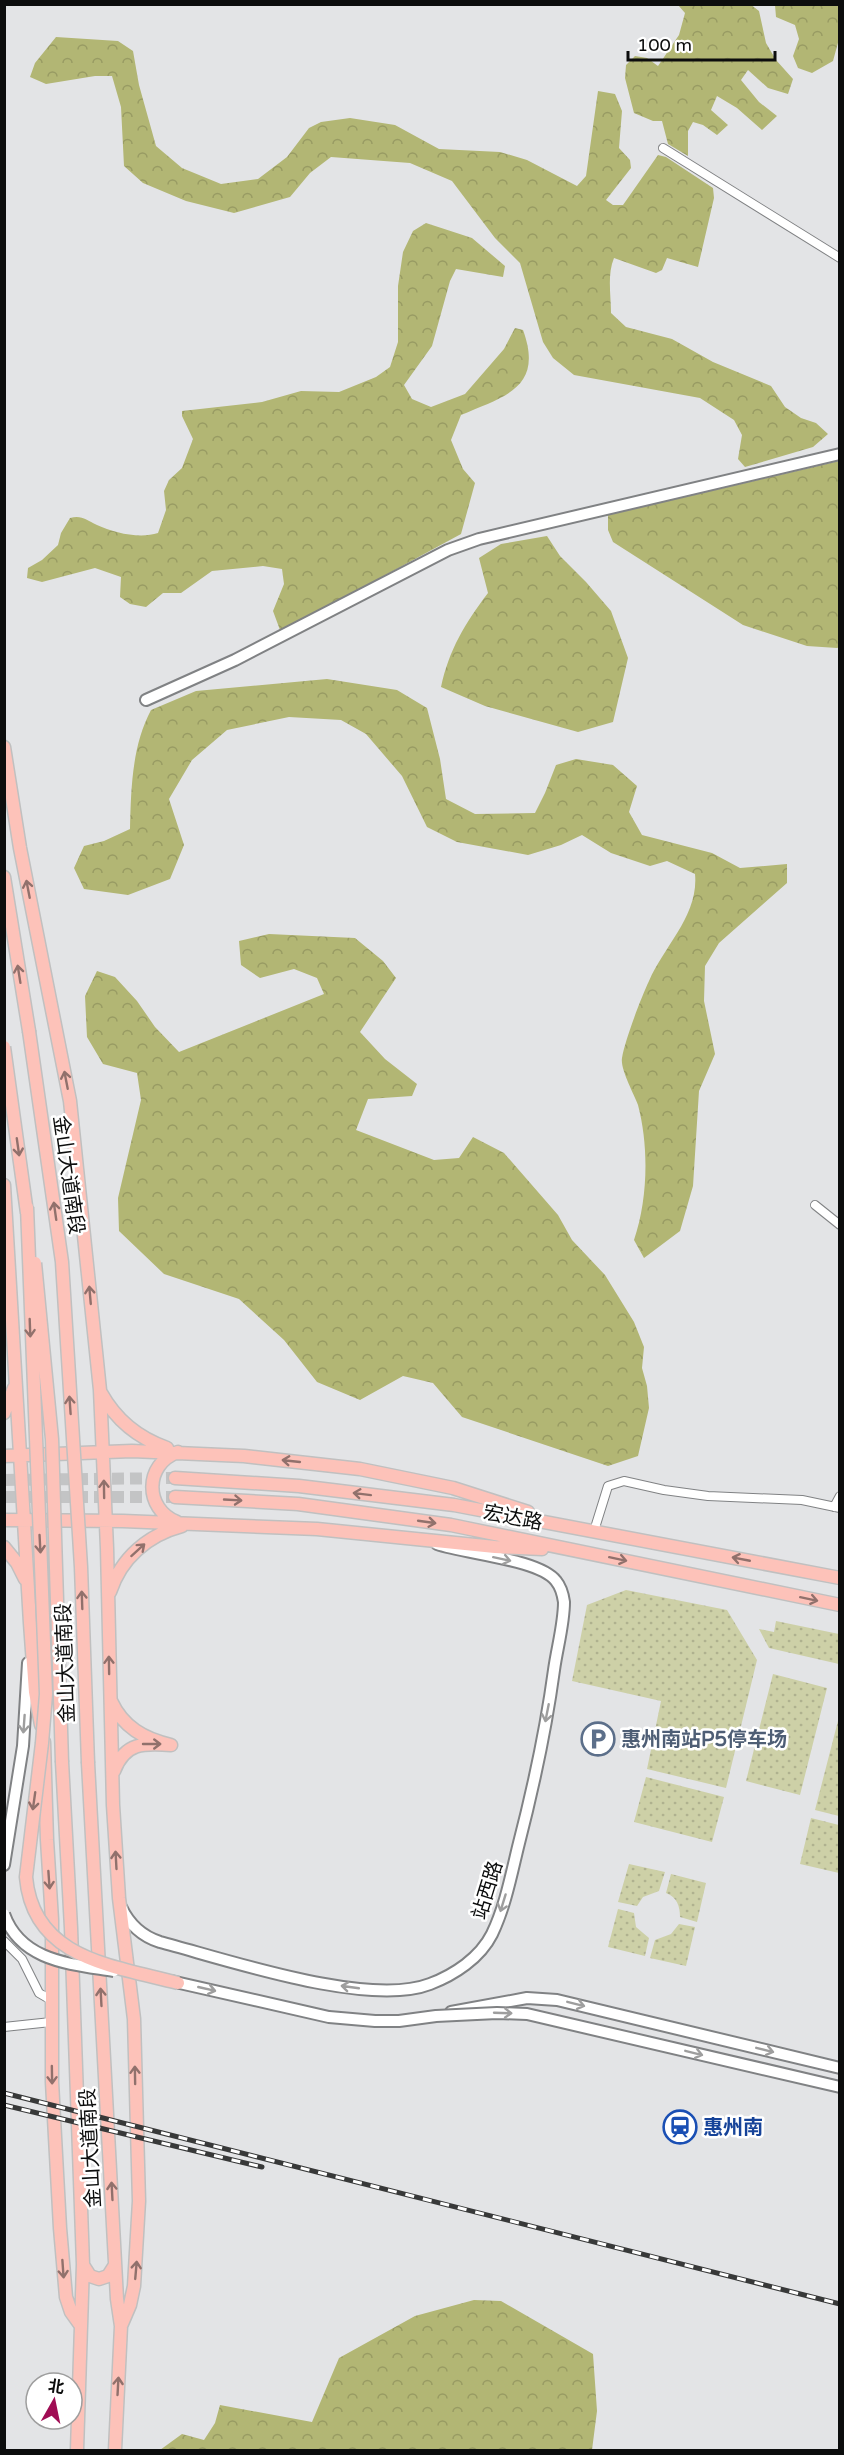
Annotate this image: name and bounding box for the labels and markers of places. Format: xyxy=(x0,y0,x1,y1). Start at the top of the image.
parking icon: 惠州南站P5停车场 xyxy=(580,1721,616,1757)
place label: 惠州南站P5停车场 xyxy=(621,1728,787,1752)
station icon: 惠州南 xyxy=(662,2109,698,2145)
place label: 惠州南 xyxy=(703,2116,763,2140)

